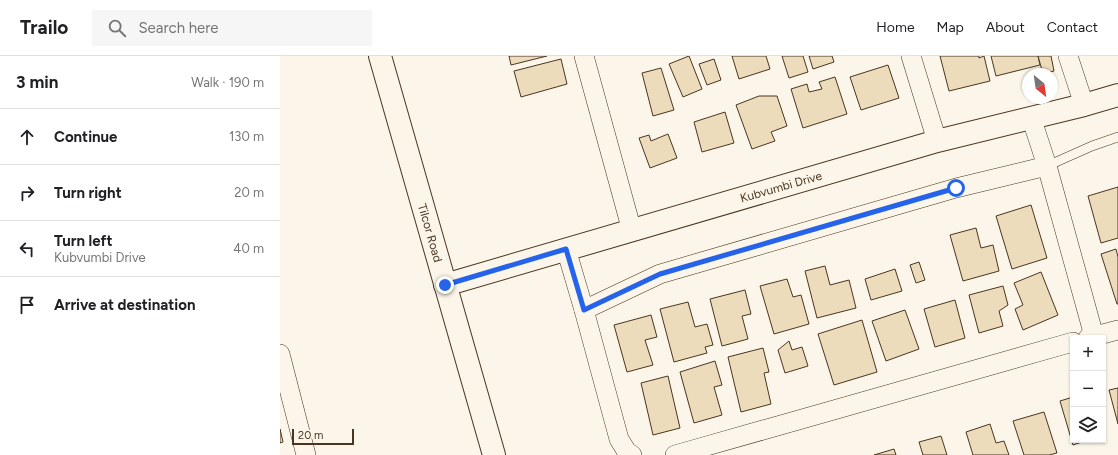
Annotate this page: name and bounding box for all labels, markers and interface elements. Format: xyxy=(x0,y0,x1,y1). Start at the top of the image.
search box xyxy=(92,10,372,46)
text: Trailo xyxy=(20,16,68,39)
icon: search xyxy=(106,17,128,39)
text: Search here xyxy=(138,19,219,37)
text: Home xyxy=(876,19,915,36)
text: Map xyxy=(937,19,964,36)
text: About xyxy=(986,19,1025,36)
text: Contact xyxy=(1047,19,1098,36)
north arrow xyxy=(1022,68,1058,104)
text: 3 min xyxy=(16,72,58,92)
text: Walk · 190 m xyxy=(191,75,264,90)
icon: ahead xyxy=(16,126,38,148)
text: Continue xyxy=(54,128,117,146)
text: 130 m xyxy=(229,129,264,144)
street label: Kubvumbi Drive xyxy=(738,168,824,205)
route start xyxy=(947,179,965,197)
icon: right xyxy=(16,182,38,204)
text: Turn right xyxy=(54,184,122,202)
text: 20 m xyxy=(234,185,264,200)
street label: Tilcor Road xyxy=(415,202,445,264)
text: Turn left xyxy=(54,232,112,250)
icon: left xyxy=(16,238,38,260)
text: 40 m xyxy=(233,241,264,256)
text: Kubvumbi Drive xyxy=(54,250,146,265)
route end xyxy=(436,276,454,294)
icon: arrive xyxy=(16,294,38,316)
text: Arrive at destination xyxy=(54,296,195,314)
map controls xyxy=(1070,335,1106,443)
button: + xyxy=(1070,335,1106,371)
button: − xyxy=(1070,371,1106,407)
button: layers xyxy=(1070,407,1106,443)
scale bar xyxy=(292,427,354,446)
text: 20 m xyxy=(298,429,323,442)

